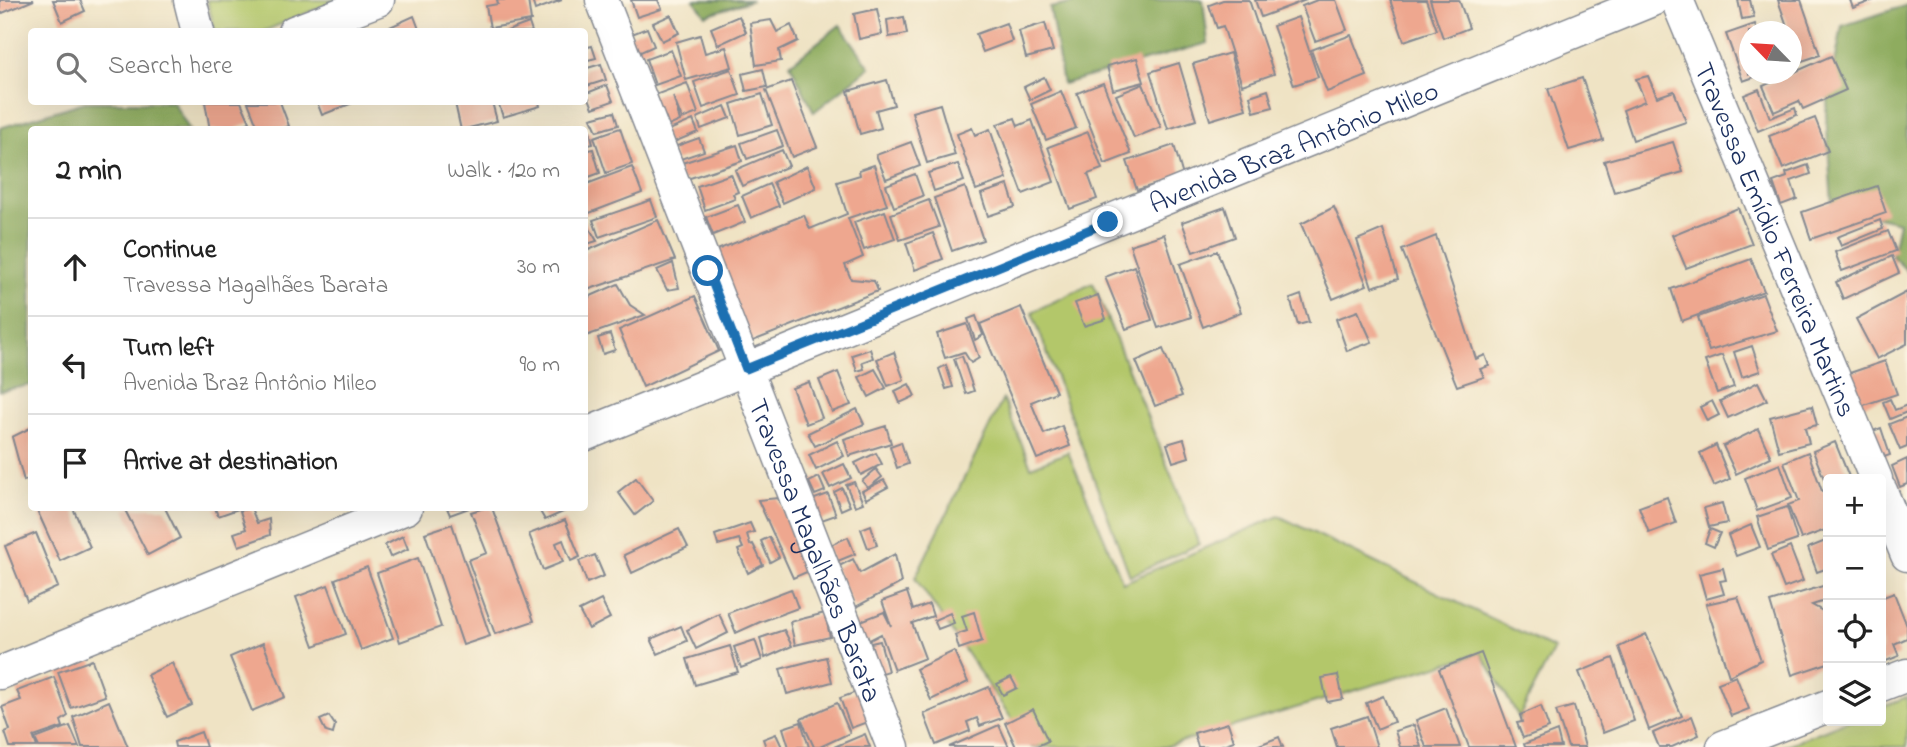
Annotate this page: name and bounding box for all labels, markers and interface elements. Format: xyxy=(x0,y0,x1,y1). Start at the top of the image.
north arrow xyxy=(1739,21,1802,84)
search box xyxy=(28,28,588,105)
icon: search xyxy=(52,48,90,86)
text: Search here xyxy=(108,48,233,86)
street label: Travessa Emídio Ferreira Martins xyxy=(1681,57,1865,424)
street label: Avenida Braz Antônio Mileo xyxy=(1144,72,1446,227)
text: 2 min xyxy=(56,150,122,194)
text: Walk · 120 m xyxy=(447,155,560,188)
route end xyxy=(1092,206,1123,237)
text: Continue xyxy=(123,232,216,270)
icon: ahead xyxy=(56,248,94,286)
text: 30 m xyxy=(517,251,560,284)
route start xyxy=(692,255,723,286)
text: Travessa Magalhães Barata xyxy=(123,270,388,303)
text: Turn left xyxy=(123,330,214,368)
icon: left xyxy=(56,346,94,384)
text: 90 m xyxy=(520,349,560,382)
text: Avenida Braz Antônio Mileo xyxy=(123,368,377,401)
street label: Travessa Magalhães Barata xyxy=(735,393,891,709)
icon: arrive xyxy=(56,444,94,482)
text: Arrive at destination xyxy=(123,444,338,482)
map controls xyxy=(1823,474,1886,726)
button: + xyxy=(1823,474,1886,537)
button: − xyxy=(1823,537,1886,600)
button: locate xyxy=(1823,600,1886,663)
button: layers xyxy=(1823,663,1886,726)

